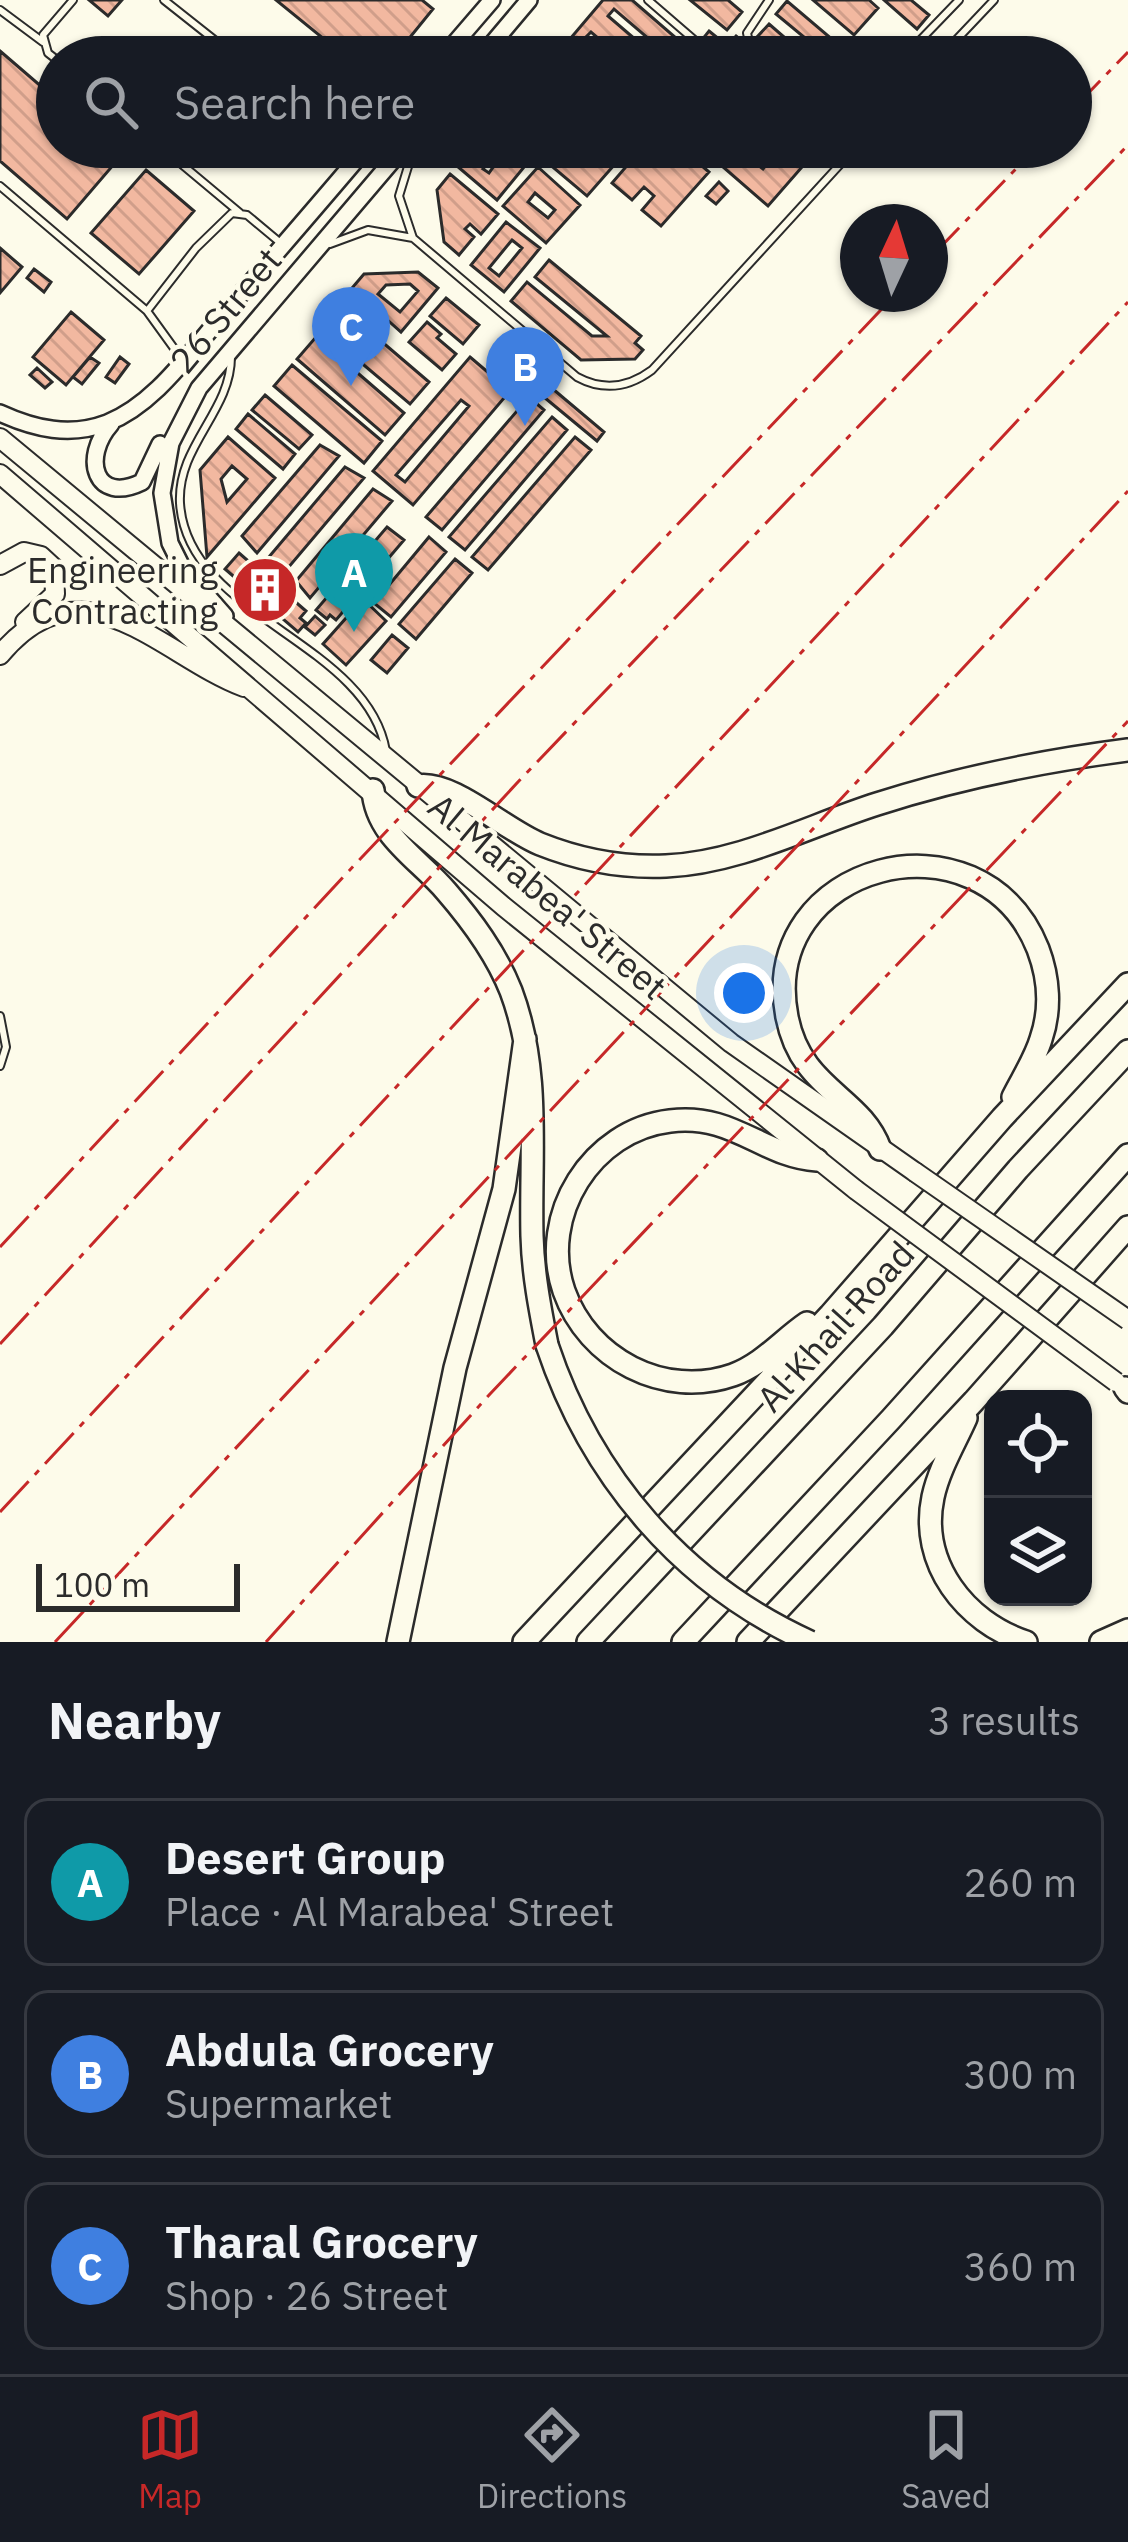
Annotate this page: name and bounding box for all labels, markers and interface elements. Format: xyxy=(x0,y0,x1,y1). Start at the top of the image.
search box xyxy=(36,36,1092,168)
icon: search xyxy=(78,69,144,135)
text: Search here xyxy=(174,73,415,131)
north arrow xyxy=(840,204,948,312)
street label: 26 Street xyxy=(159,237,291,383)
pin: C xyxy=(312,287,390,386)
pin: B xyxy=(486,327,564,426)
pin: A xyxy=(315,533,393,632)
place label: Engineering Contracting xyxy=(27,546,218,634)
building icon: Engineering Contracting xyxy=(230,555,300,625)
street label: Al Marabea' Street xyxy=(419,782,677,1010)
your location xyxy=(714,963,774,1023)
street label: Al Khail Road xyxy=(746,1231,924,1421)
map controls xyxy=(984,1390,1092,1606)
button: locate xyxy=(984,1390,1092,1498)
button: layers xyxy=(984,1498,1092,1606)
scale bar xyxy=(36,1558,240,1611)
text: 100 m xyxy=(54,1563,150,1606)
text: Nearby xyxy=(48,1687,221,1753)
text: 3 results xyxy=(928,1695,1080,1746)
text: Desert Group xyxy=(165,1828,446,1886)
text: A xyxy=(77,1857,103,1908)
text: 260 m xyxy=(964,1857,1077,1908)
text: Place · Al Marabea' Street xyxy=(165,1886,614,1937)
text: Abdula Grocery xyxy=(165,2020,494,2078)
text: B xyxy=(77,2049,103,2100)
text: 300 m xyxy=(964,2049,1077,2100)
text: Supermarket xyxy=(165,2078,392,2129)
text: Tharal Grocery xyxy=(165,2212,478,2270)
text: C xyxy=(77,2241,103,2292)
text: 360 m xyxy=(964,2241,1077,2292)
text: Shop · 26 Street xyxy=(165,2270,448,2321)
tab: Map xyxy=(137,2402,203,2517)
tab: Directions xyxy=(477,2402,627,2517)
tab: Saved xyxy=(901,2402,991,2517)

